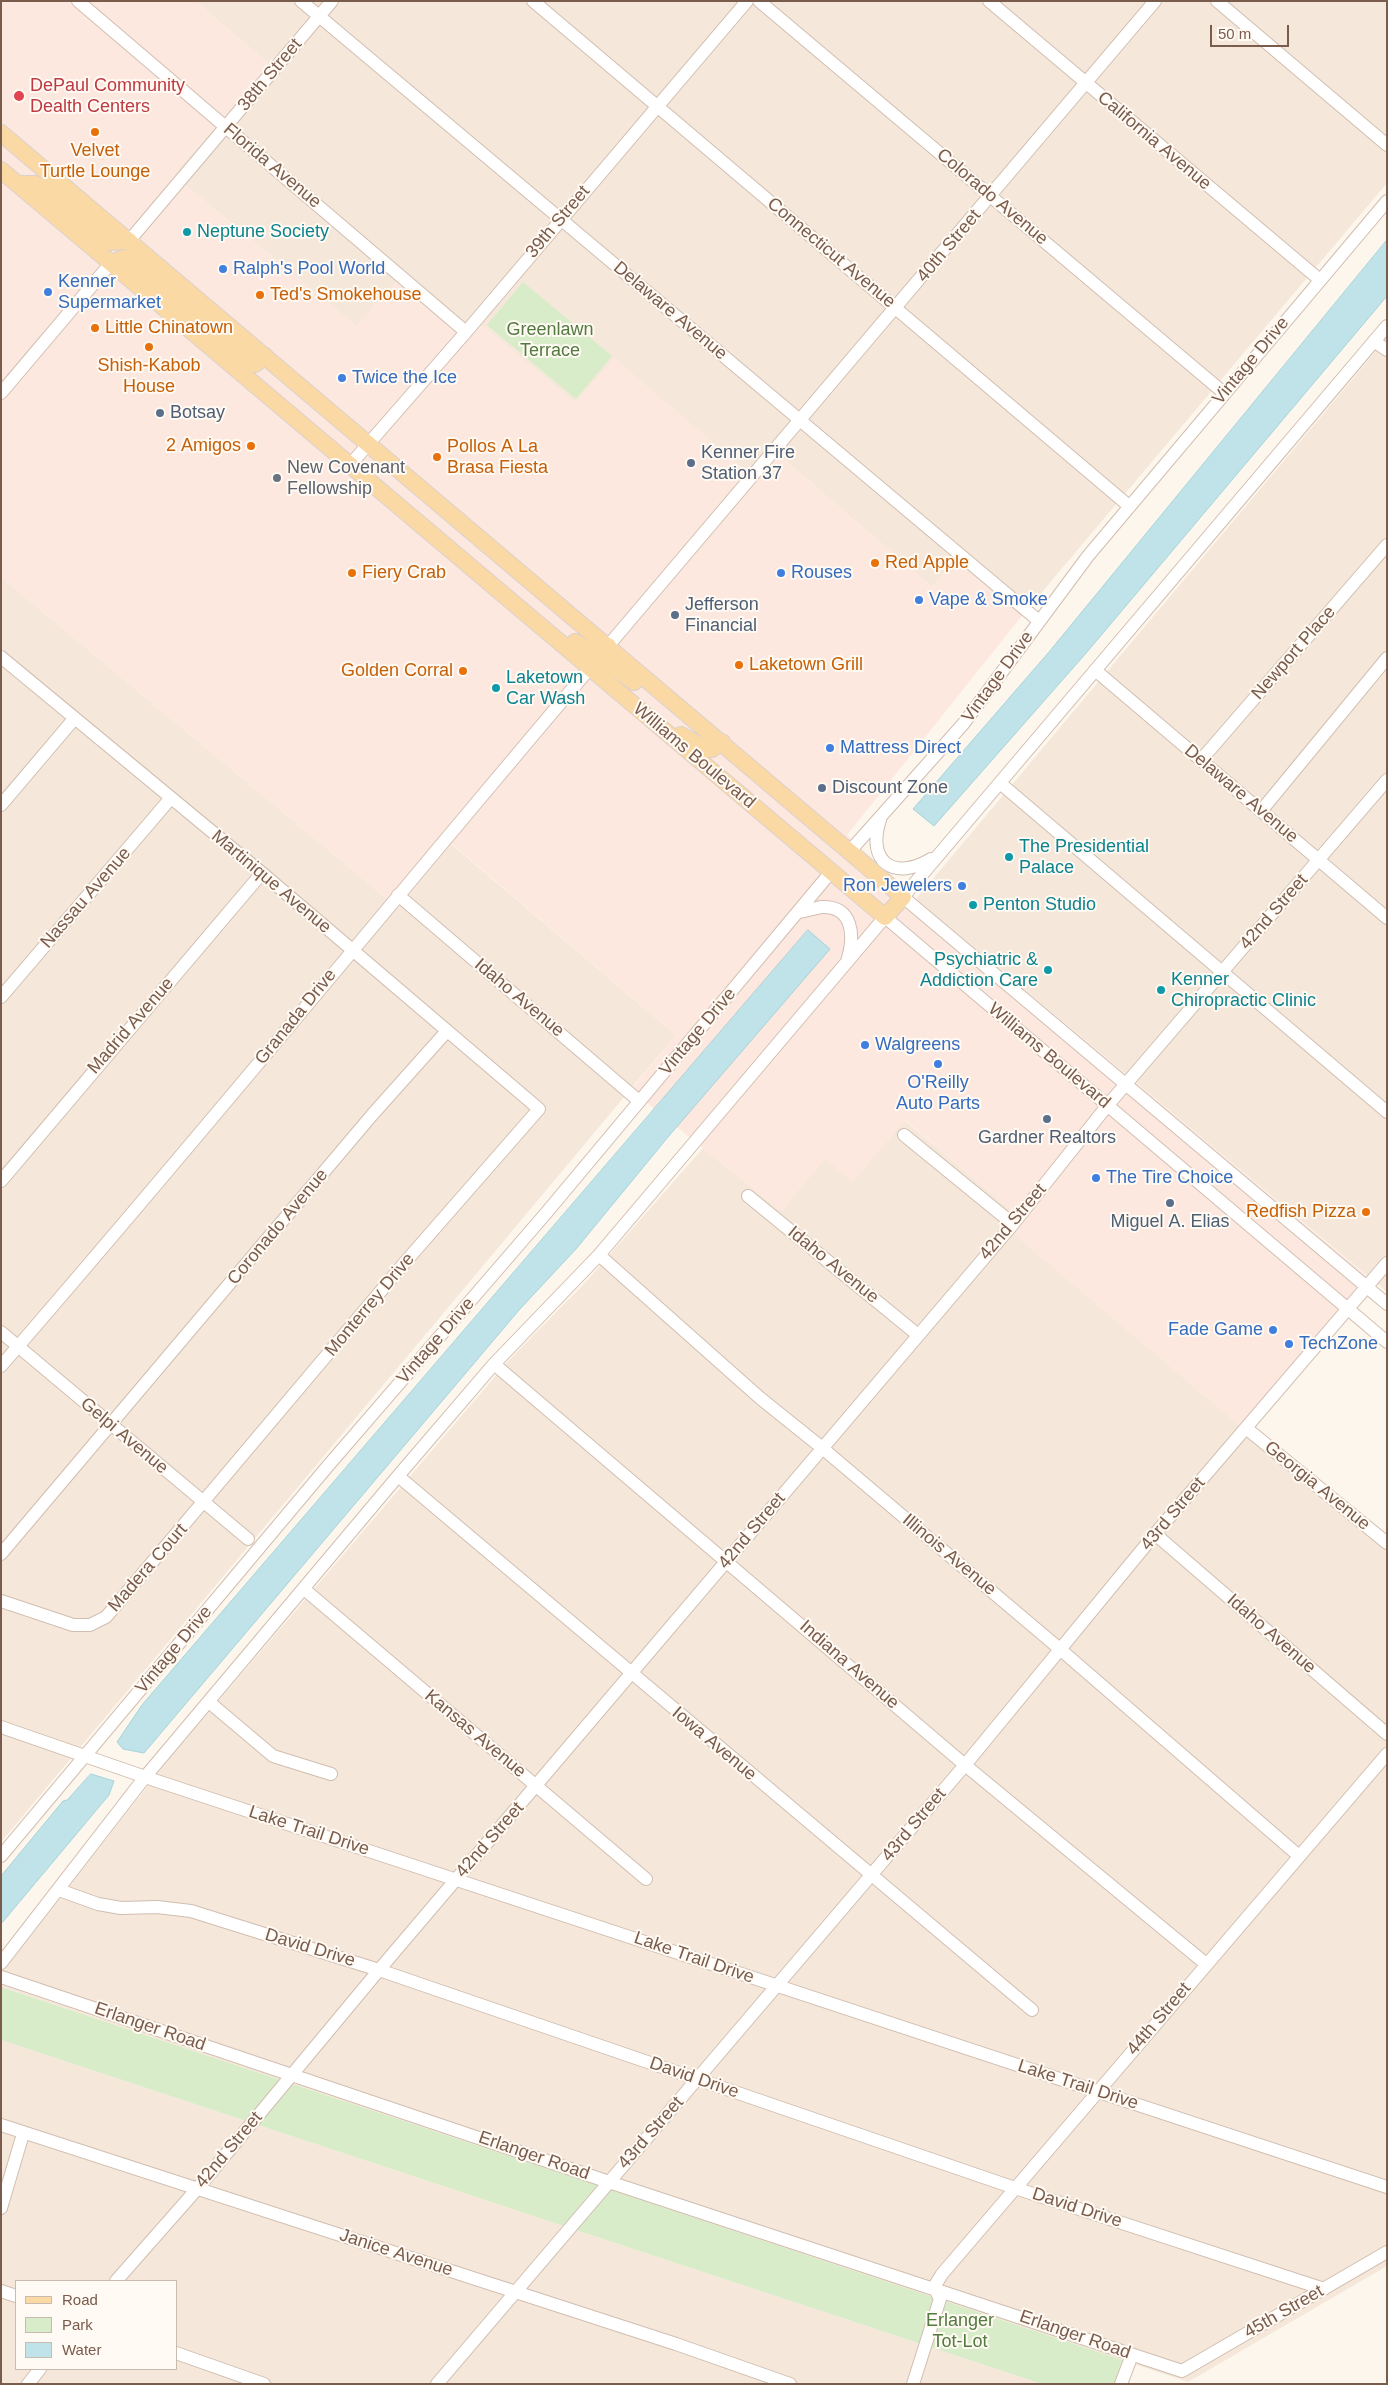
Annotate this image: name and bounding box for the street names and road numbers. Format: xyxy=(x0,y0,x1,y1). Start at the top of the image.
street label: 38th Street xyxy=(233,34,307,116)
street label: California Avenue xyxy=(1093,87,1215,195)
street label: Florida Avenue xyxy=(219,119,325,213)
street label: Colorado Avenue xyxy=(932,144,1052,250)
street label: 39th Street xyxy=(521,181,595,263)
street label: Connecticut Avenue xyxy=(762,193,900,313)
street label: 40th Street xyxy=(912,205,986,287)
street label: Delaware Avenue xyxy=(609,257,731,365)
street label: Vintage Drive xyxy=(1208,313,1294,409)
street label: Newport Place xyxy=(1247,602,1341,704)
street label: Vintage Drive xyxy=(958,627,1038,727)
street label: Williams Boulevard xyxy=(628,699,760,813)
street label: Delaware Avenue xyxy=(1180,740,1302,848)
street label: Martinique Avenue xyxy=(207,826,335,938)
street label: Nassau Avenue xyxy=(36,843,136,953)
street label: 42nd Street xyxy=(1235,870,1313,954)
street label: Idaho Avenue xyxy=(470,954,568,1042)
street label: Granada Drive xyxy=(251,965,341,1069)
street label: Madrid Avenue xyxy=(83,973,179,1079)
street label: Vintage Drive xyxy=(655,984,741,1080)
street label: Williams Boulevard xyxy=(983,999,1115,1113)
street label: Coronado Avenue xyxy=(223,1165,333,1289)
street label: 42nd Street xyxy=(975,1179,1051,1265)
street label: Idaho Avenue xyxy=(783,1222,883,1308)
street label: Monterrey Drive xyxy=(321,1249,419,1361)
street label: Vintage Drive xyxy=(393,1293,479,1389)
street label: Gelpi Avenue xyxy=(76,1393,172,1479)
street label: Georgia Avenue xyxy=(1260,1437,1374,1535)
street label: 43rd Street xyxy=(1136,1473,1210,1555)
street label: 42nd Street xyxy=(714,1488,790,1574)
street label: Illinois Avenue xyxy=(898,1510,1000,1600)
street label: Madera Court xyxy=(104,1519,192,1617)
street label: Idaho Avenue xyxy=(1222,1590,1320,1678)
street label: Vintage Drive xyxy=(131,1602,217,1698)
street label: Indiana Avenue xyxy=(795,1616,903,1714)
street label: Kansas Avenue xyxy=(420,1685,530,1783)
street label: Iowa Avenue xyxy=(667,1702,761,1786)
street label: 43rd Street xyxy=(877,1784,951,1866)
street label: 42nd Street xyxy=(451,1798,529,1882)
street label: Lake Trail Drive xyxy=(246,1801,372,1861)
street label: David Drive xyxy=(262,1924,358,1972)
street label: Lake Trail Drive xyxy=(631,1927,757,1989)
street label: 44th Street xyxy=(1122,1978,1196,2060)
street label: Erlanger Road xyxy=(92,1998,208,2056)
street label: David Drive xyxy=(647,2053,741,2103)
street label: Lake Trail Drive xyxy=(1015,2055,1141,2115)
street label: 43rd Street xyxy=(614,2092,688,2174)
street label: 42nd Street xyxy=(191,2107,267,2193)
street label: Erlanger Road xyxy=(476,2127,592,2185)
street label: David Drive xyxy=(1029,2183,1125,2233)
street label: Janice Avenue xyxy=(337,2225,455,2281)
street label: 45th Street xyxy=(1240,2281,1328,2343)
street label: Erlanger Road xyxy=(1017,2306,1133,2364)

